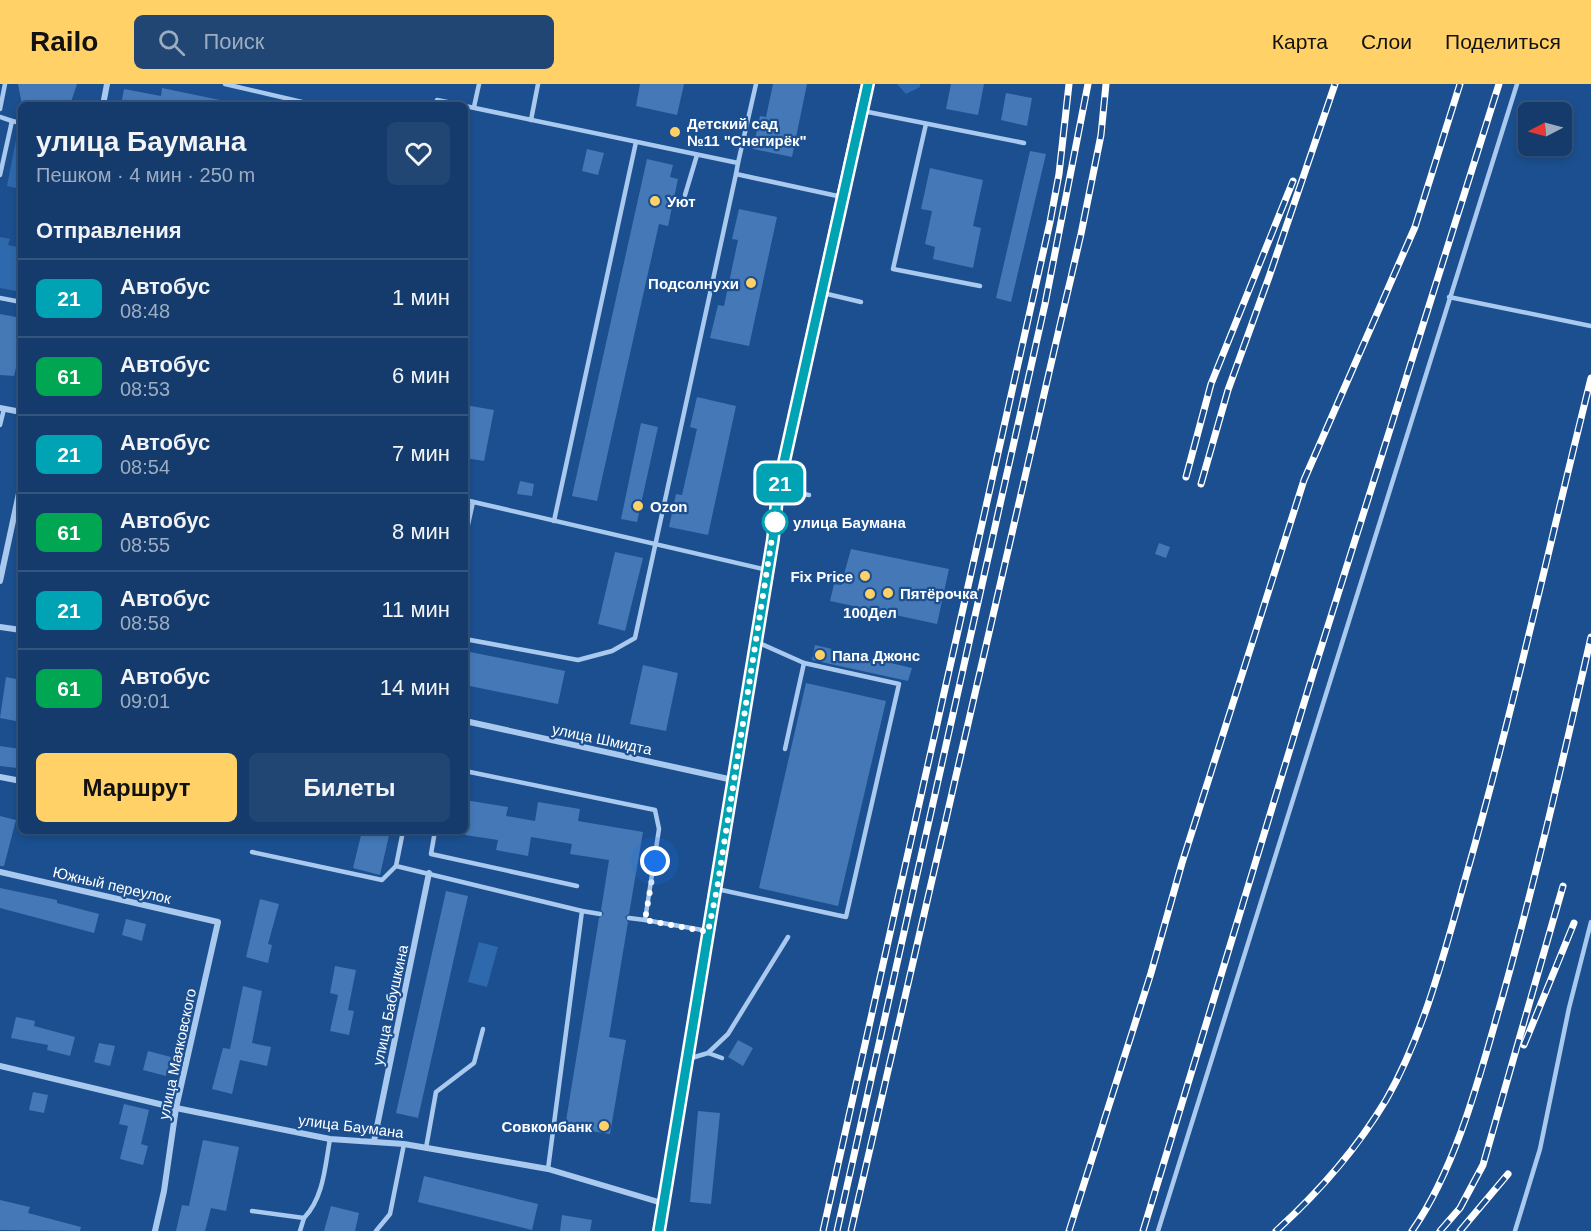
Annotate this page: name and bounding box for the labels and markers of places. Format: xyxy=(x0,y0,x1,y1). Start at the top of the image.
place label: Детский сад №11 "Снегирёк" xyxy=(687,115,807,149)
marker: Детский сад №11 "Снегирёк" xyxy=(668,125,682,139)
place label: Уют xyxy=(667,193,696,210)
marker: Уют xyxy=(648,194,662,208)
place label: Подсолнухи xyxy=(648,275,739,292)
marker: Подсолнухи xyxy=(744,276,758,290)
place label: Ozon xyxy=(650,498,688,515)
marker: Ozon xyxy=(631,499,645,513)
marker: улица Баумана xyxy=(762,509,788,535)
place label: улица Баумана xyxy=(793,514,906,531)
place label: Fix Price xyxy=(790,568,853,585)
marker: Fix Price xyxy=(858,569,872,583)
place label: Пятёрочка xyxy=(900,585,978,602)
marker: Пятёрочка xyxy=(881,586,895,600)
marker: 100Дел xyxy=(863,587,877,601)
place label: 100Дел xyxy=(843,604,897,621)
place label: Папа Джонс xyxy=(832,647,920,664)
marker: Папа Джонс xyxy=(813,648,827,662)
place label: Совкомбанк xyxy=(501,1118,592,1135)
marker: Совкомбанк xyxy=(597,1119,611,1133)

